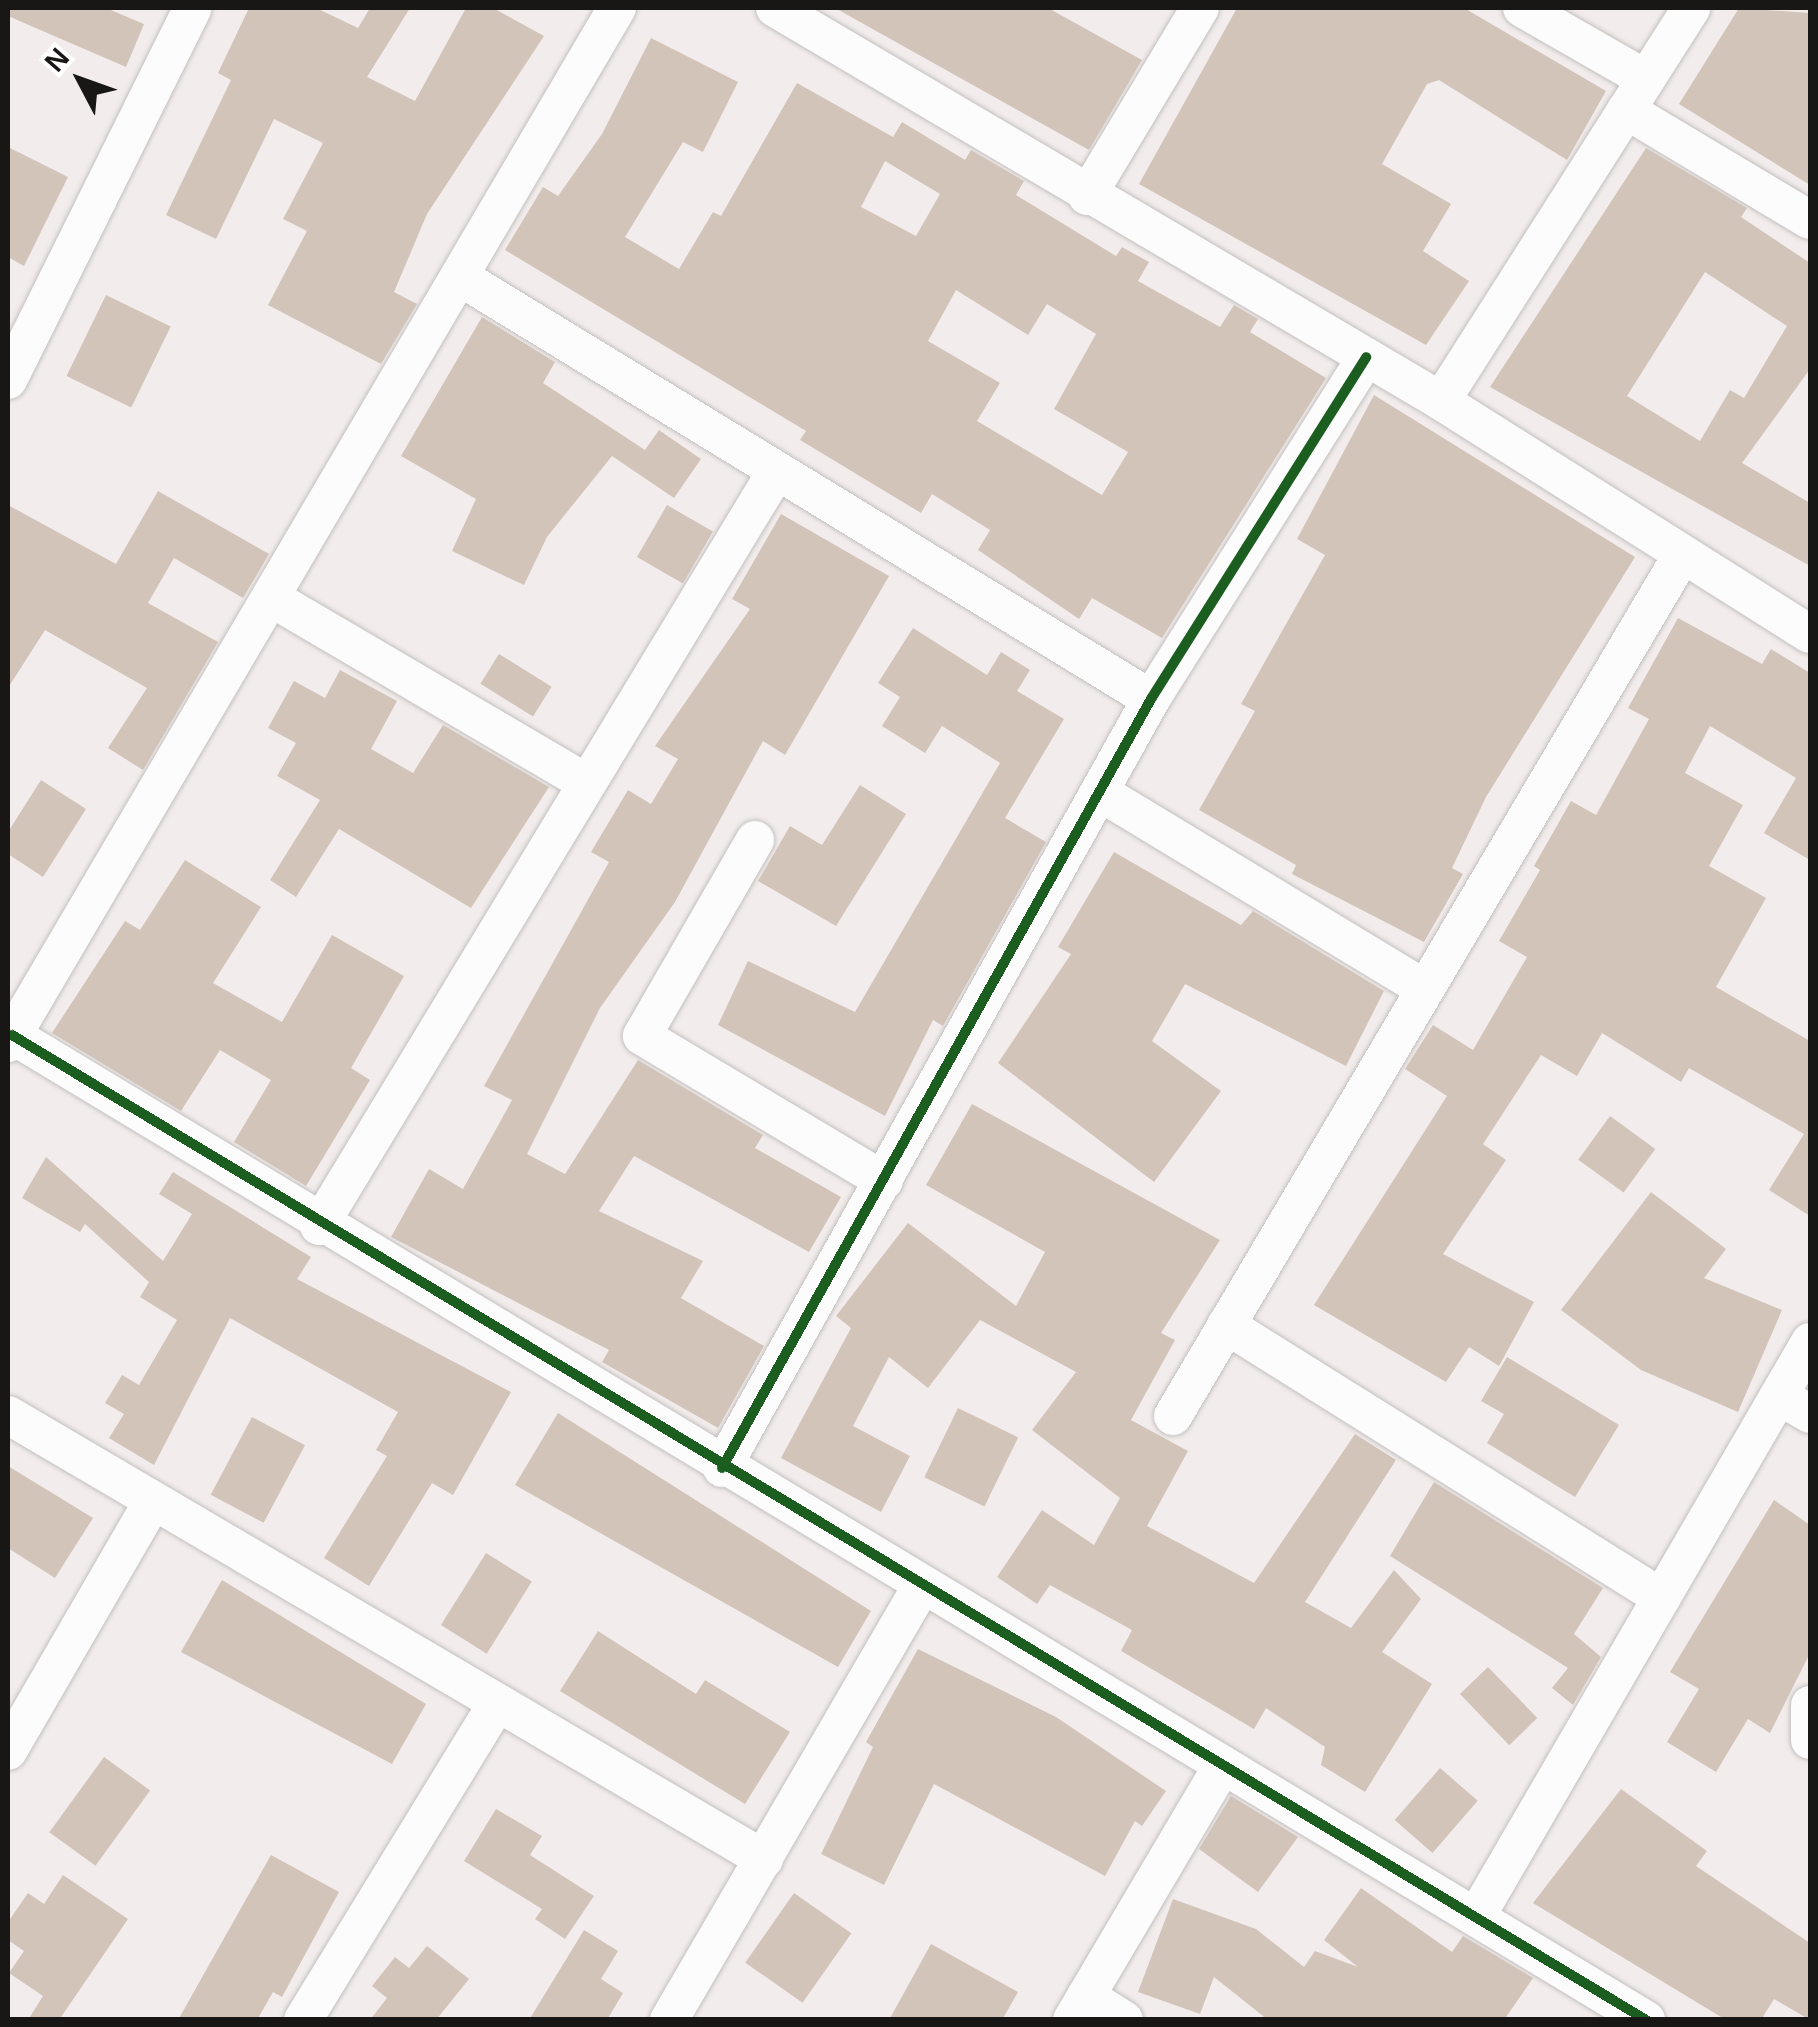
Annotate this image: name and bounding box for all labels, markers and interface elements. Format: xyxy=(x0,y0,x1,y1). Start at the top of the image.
north arrow xyxy=(30,30,130,130)
text: N xyxy=(39,42,75,78)

